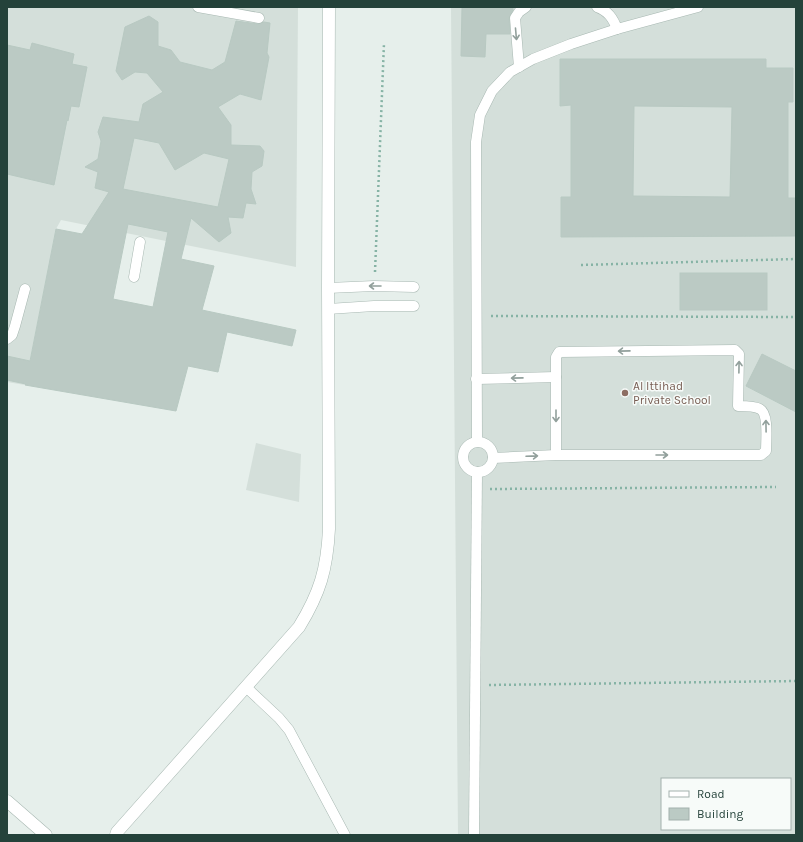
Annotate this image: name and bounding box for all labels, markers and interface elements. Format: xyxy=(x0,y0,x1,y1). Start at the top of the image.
one-way arrow xyxy=(512,27,520,40)
one-way arrow xyxy=(369,282,382,290)
one-way arrow xyxy=(618,347,631,355)
one-way arrow xyxy=(735,361,743,374)
one-way arrow xyxy=(511,374,524,382)
place label: Al Ittihad Private School xyxy=(633,379,711,407)
marker: Al Ittihad Private School xyxy=(620,388,630,398)
one-way arrow xyxy=(552,409,560,422)
one-way arrow xyxy=(762,420,770,433)
one-way arrow xyxy=(655,451,668,459)
one-way arrow xyxy=(525,453,538,460)
legend xyxy=(661,778,791,830)
text: Road xyxy=(697,787,725,801)
text: Building xyxy=(697,807,744,821)

